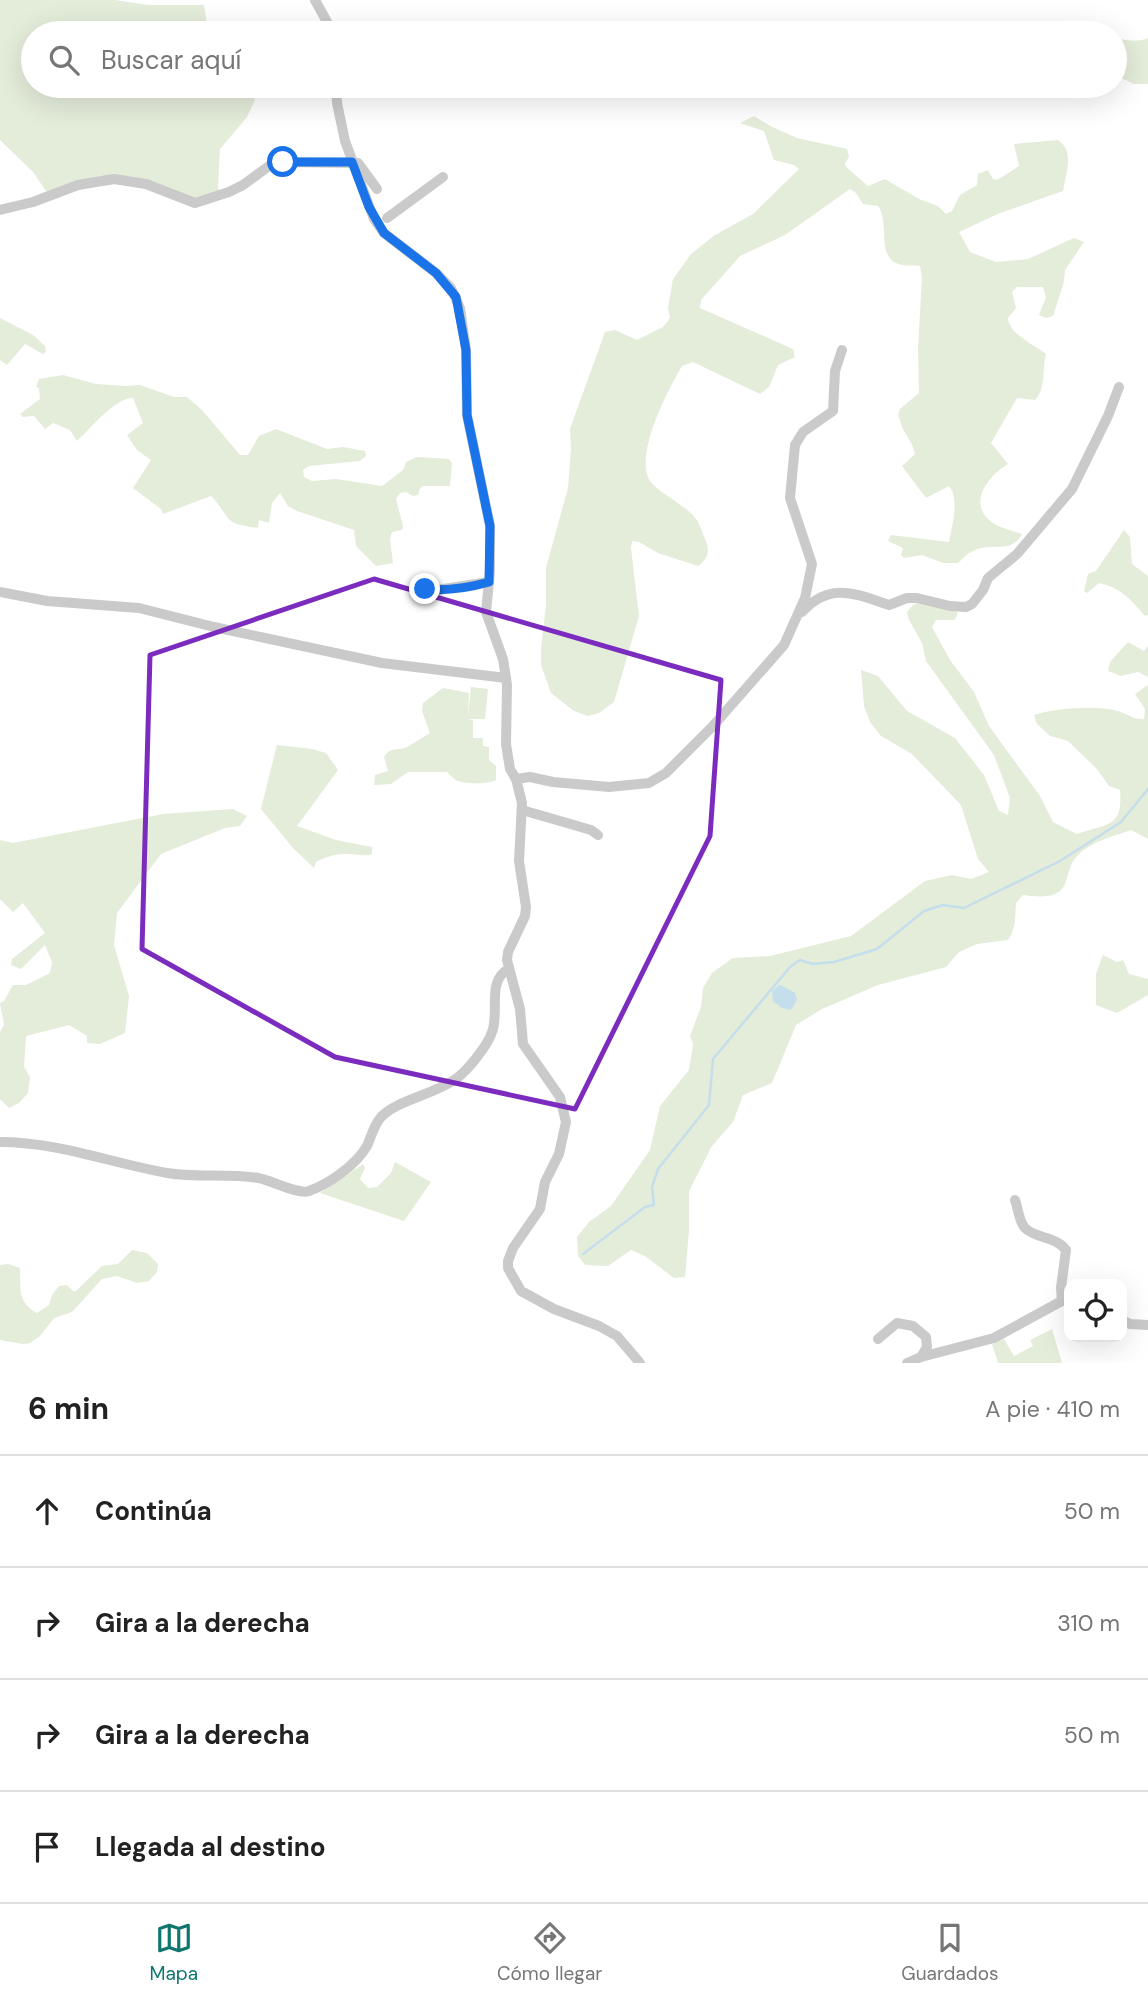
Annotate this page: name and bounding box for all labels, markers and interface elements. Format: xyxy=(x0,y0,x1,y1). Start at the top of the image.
search box xyxy=(21,21,1127,98)
icon: search xyxy=(45,41,83,79)
text: Buscar aquí xyxy=(101,43,241,77)
route start xyxy=(267,146,298,177)
route end xyxy=(409,573,440,604)
map controls xyxy=(1064,1279,1127,1342)
button: locate xyxy=(1064,1279,1127,1342)
text: 6 min xyxy=(28,1389,109,1428)
text: A pie · 410 m xyxy=(985,1394,1120,1424)
icon: ahead xyxy=(28,1492,66,1530)
text: Continúa xyxy=(95,1494,212,1528)
text: 50 m xyxy=(1064,1496,1120,1526)
icon: right xyxy=(28,1604,66,1642)
text: Gira a la derecha xyxy=(95,1606,310,1640)
text: 310 m xyxy=(1057,1608,1120,1638)
icon: right xyxy=(28,1716,66,1754)
text: Gira a la derecha xyxy=(95,1718,310,1752)
text: 50 m xyxy=(1064,1720,1120,1750)
icon: arrive xyxy=(28,1828,66,1866)
text: Llegada al destino xyxy=(95,1830,326,1864)
tab: Mapa xyxy=(149,1919,198,1986)
tab: Cómo llegar xyxy=(497,1919,602,1986)
tab: Guardados xyxy=(901,1919,999,1986)

